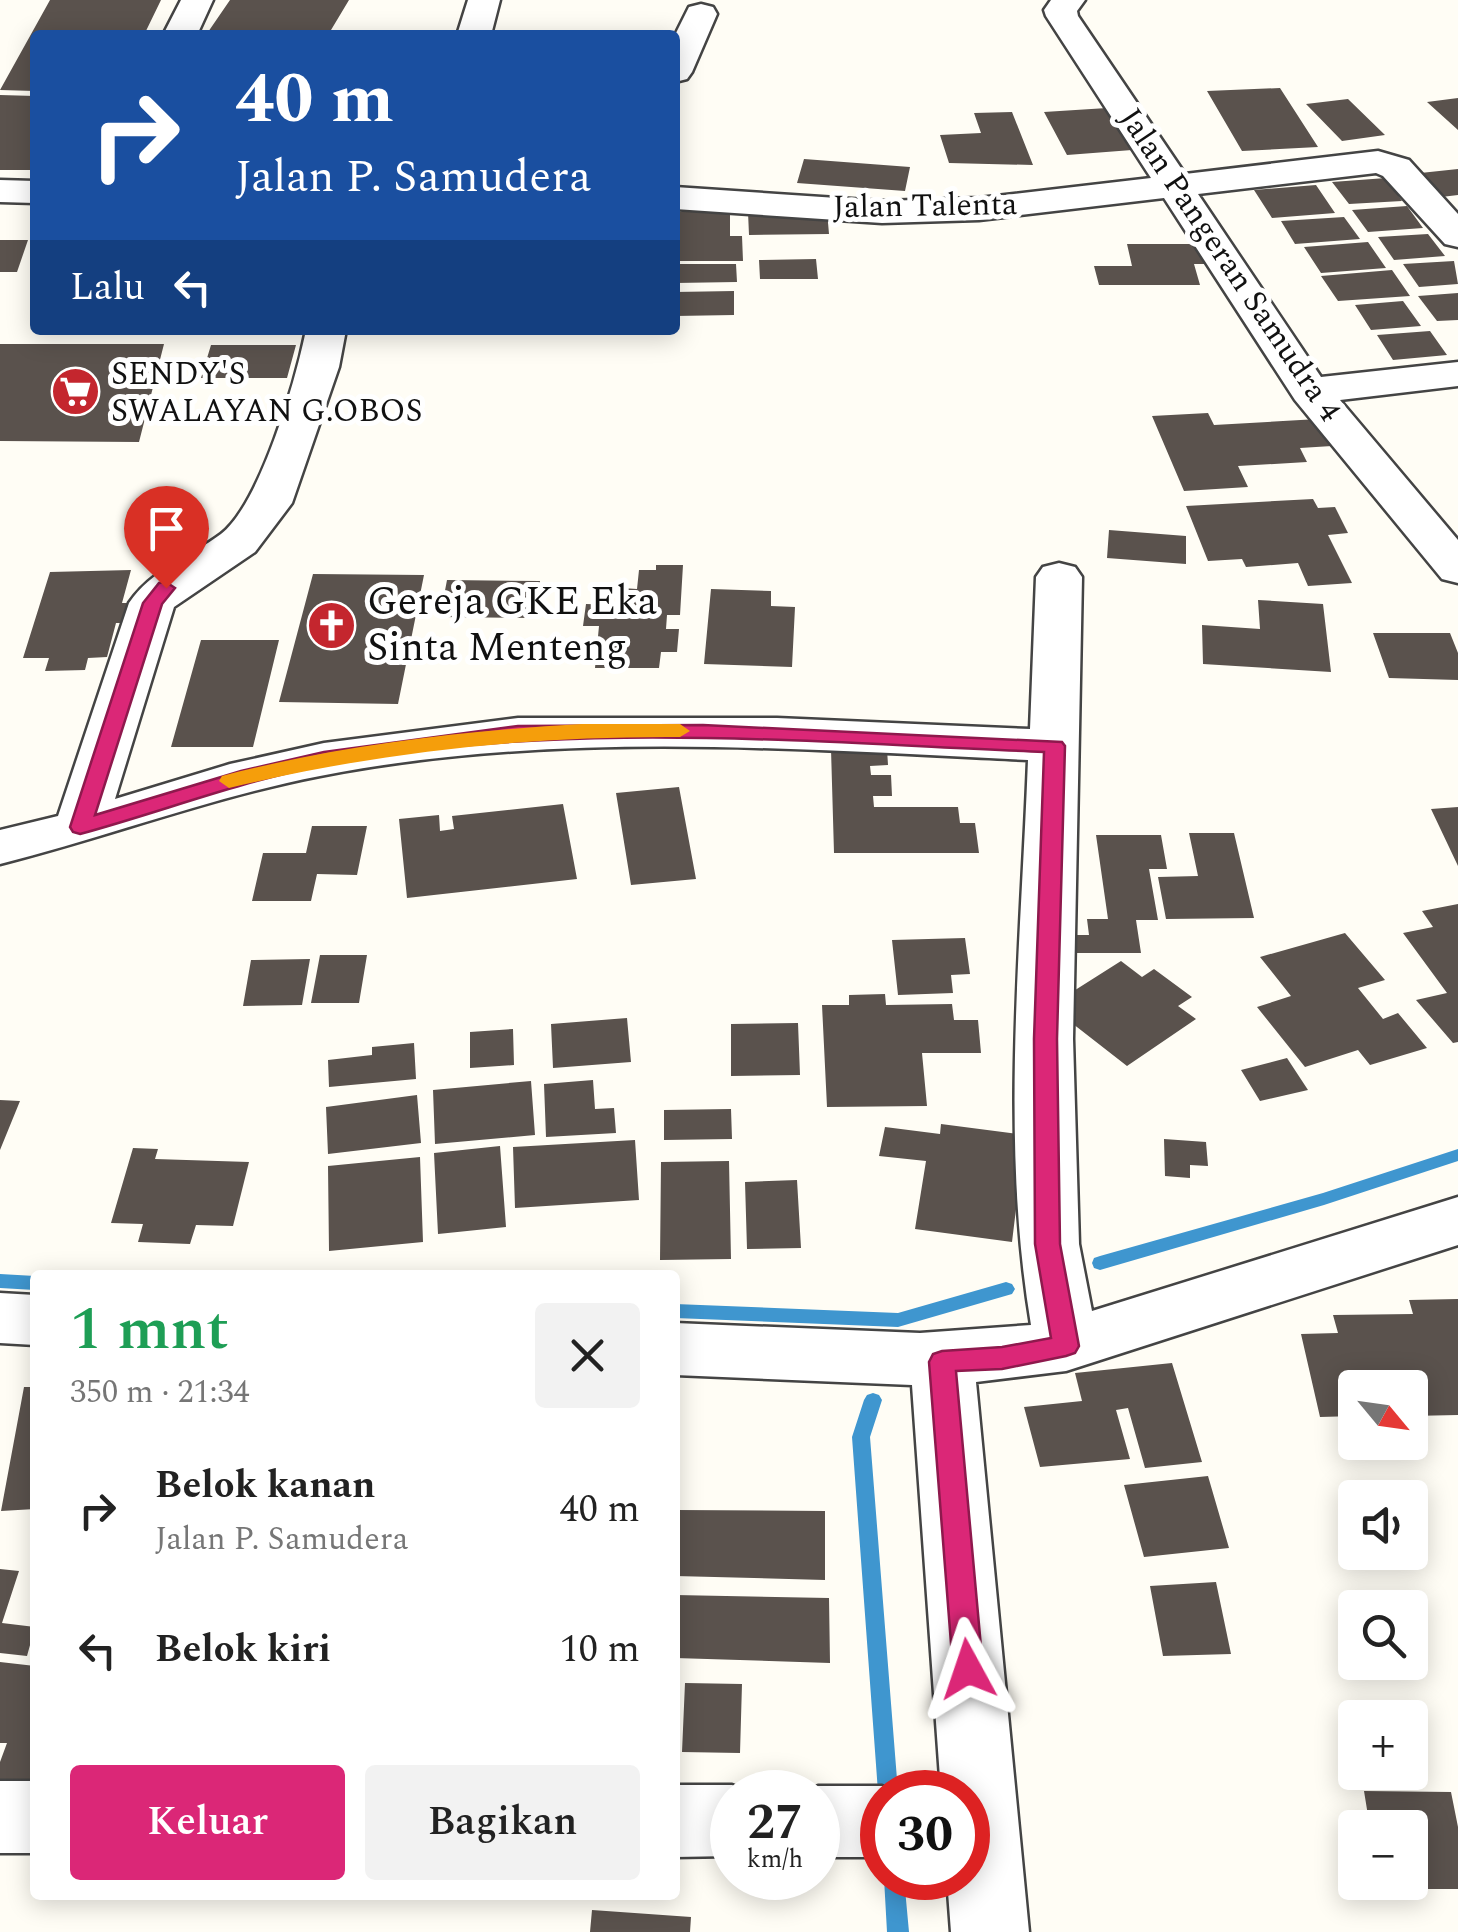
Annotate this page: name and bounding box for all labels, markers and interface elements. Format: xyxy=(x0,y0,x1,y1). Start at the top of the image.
text: 40 m xyxy=(235,47,394,153)
icon: right xyxy=(70,70,200,200)
street label: Jalan Pangeran Samudra 4 xyxy=(1106,98,1354,432)
text: Jalan P. Samudera xyxy=(235,143,591,212)
street label: Jalan Talenta xyxy=(832,180,1018,232)
text: Lalu xyxy=(70,259,145,317)
icon: left xyxy=(165,260,220,315)
place label: SENDY'S SWALAYAN G.OBOS xyxy=(111,350,422,436)
supermarket icon: SENDY'S SWALAYAN G.OBOS xyxy=(50,366,102,418)
pin xyxy=(124,486,209,589)
icon: arrive xyxy=(139,501,194,556)
place label: Gereja GKE Eka Sinta Menteng xyxy=(367,572,658,679)
church icon: Gereja GKE Eka Sinta Menteng xyxy=(306,599,358,651)
text: 1 mnt xyxy=(70,1284,229,1376)
button: close xyxy=(535,1303,640,1408)
text: 350 m · 21:34 xyxy=(70,1368,250,1417)
north arrow xyxy=(1338,1370,1428,1460)
map controls xyxy=(1338,1370,1428,1900)
text: Belok kanan xyxy=(155,1457,376,1515)
button: sound xyxy=(1338,1480,1428,1570)
text: 40 m xyxy=(560,1481,640,1539)
icon: right xyxy=(70,1483,125,1538)
text: Jalan P. Samudera xyxy=(155,1515,408,1564)
button: search xyxy=(1338,1590,1428,1680)
position arrow xyxy=(916,1617,1020,1721)
text: Belok kiri xyxy=(155,1621,331,1679)
text: 10 m xyxy=(560,1621,640,1679)
icon: left xyxy=(70,1623,125,1678)
button: + xyxy=(1338,1700,1428,1790)
button: Keluar xyxy=(70,1765,345,1880)
button: Bagikan xyxy=(365,1765,640,1880)
speed limit sign: 30 xyxy=(860,1770,990,1900)
text: 27 xyxy=(747,1785,803,1861)
button: − xyxy=(1338,1810,1428,1900)
text: km/h xyxy=(747,1841,803,1879)

